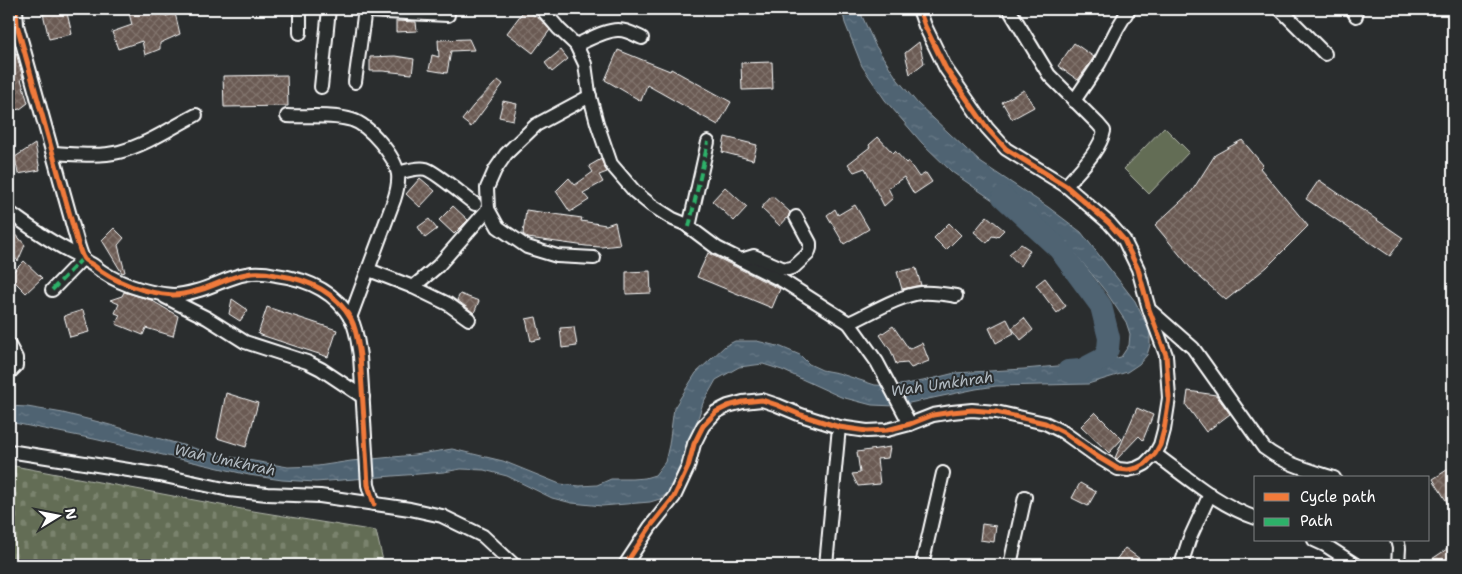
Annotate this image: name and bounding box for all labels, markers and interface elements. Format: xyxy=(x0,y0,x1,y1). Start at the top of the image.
water label: Wah Umkhrah xyxy=(889,367,995,401)
water label: Wah Umkhrah xyxy=(172,439,278,481)
legend xyxy=(1254,476,1430,542)
text: Cycle path xyxy=(1300,487,1376,507)
north arrow xyxy=(32,492,82,542)
text: N xyxy=(61,507,81,521)
text: Path xyxy=(1300,511,1333,531)

